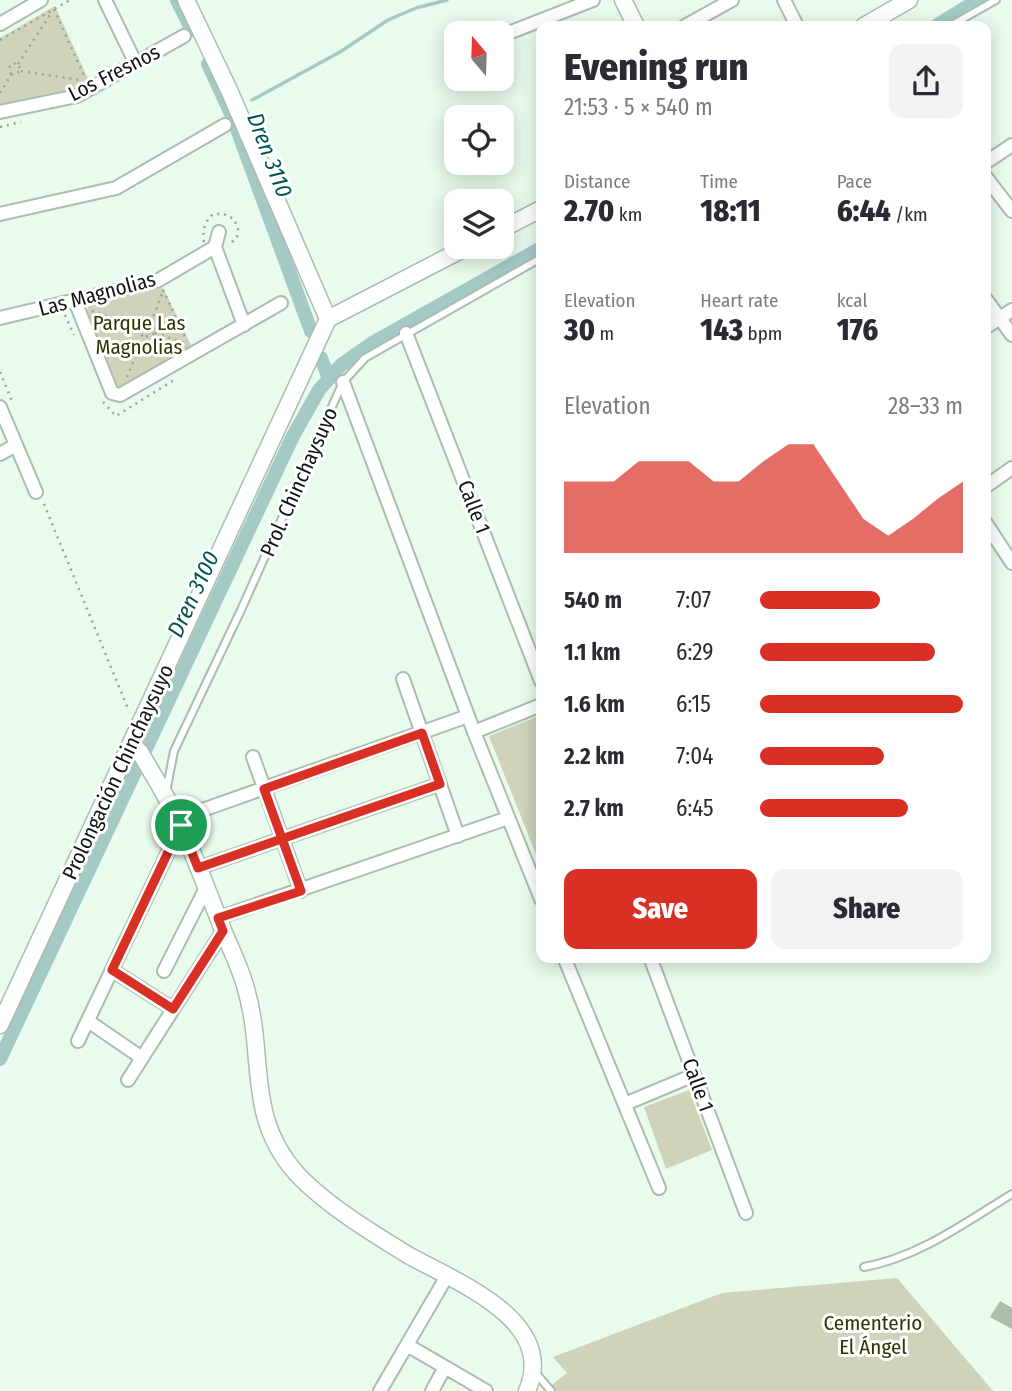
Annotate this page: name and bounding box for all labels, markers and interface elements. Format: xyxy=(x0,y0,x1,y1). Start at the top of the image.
north arrow xyxy=(444,21,514,91)
map controls xyxy=(444,21,514,259)
street label: Los Fresnos xyxy=(64,39,164,107)
text: Evening run xyxy=(564,44,748,90)
button: share xyxy=(889,44,963,118)
text: 21:53 · 5 × 540 m xyxy=(564,93,713,121)
button: locate xyxy=(444,105,514,175)
water label: Dren 3110 xyxy=(241,109,299,201)
text: Distance xyxy=(564,170,631,193)
text: Time xyxy=(700,170,738,193)
text: Pace xyxy=(837,170,872,193)
button: layers xyxy=(444,189,514,259)
text: 2.70 xyxy=(564,193,614,229)
text: 18:11 xyxy=(700,193,761,229)
text: 6:44 xyxy=(837,193,891,229)
text: km xyxy=(614,203,642,226)
text: /km xyxy=(891,203,928,226)
street label: Las Magnolias xyxy=(36,266,158,322)
text: Elevation xyxy=(564,289,636,312)
text: Heart rate xyxy=(700,289,778,312)
text: kcal xyxy=(837,289,867,312)
park label: Parque Las Magnolias xyxy=(93,310,185,360)
text: 30 xyxy=(564,312,595,348)
text: 143 xyxy=(700,312,743,348)
text: 176 xyxy=(837,312,878,348)
text: m xyxy=(595,322,614,345)
text: bpm xyxy=(743,322,782,345)
text: Elevation xyxy=(564,392,651,420)
text: 28–33 m xyxy=(888,392,963,420)
street label: Prol. Chinchaysuyo xyxy=(254,403,344,561)
street label: Calle 1 xyxy=(452,477,496,537)
water label: Dren 3100 xyxy=(161,546,225,641)
text: 540 m xyxy=(564,586,622,614)
text: 7:07 xyxy=(676,586,711,614)
text: 1.1 km xyxy=(564,638,620,666)
text: 6:29 xyxy=(676,638,713,666)
street label: Prolongación Chinchaysuyo xyxy=(57,660,179,884)
text: 1.6 km xyxy=(564,690,625,718)
text: 6:15 xyxy=(676,690,711,718)
text: 2.2 km xyxy=(564,742,625,770)
text: 7:04 xyxy=(676,742,713,770)
text: 2.7 km xyxy=(564,794,624,822)
text: 6:45 xyxy=(676,794,714,822)
pin xyxy=(151,795,211,855)
icon: arrive xyxy=(162,806,200,844)
button: Save xyxy=(564,869,757,949)
button: Share xyxy=(771,869,963,949)
street label: Calle 1 xyxy=(676,1055,720,1115)
park label: Cementerio El Ángel xyxy=(824,1310,922,1360)

